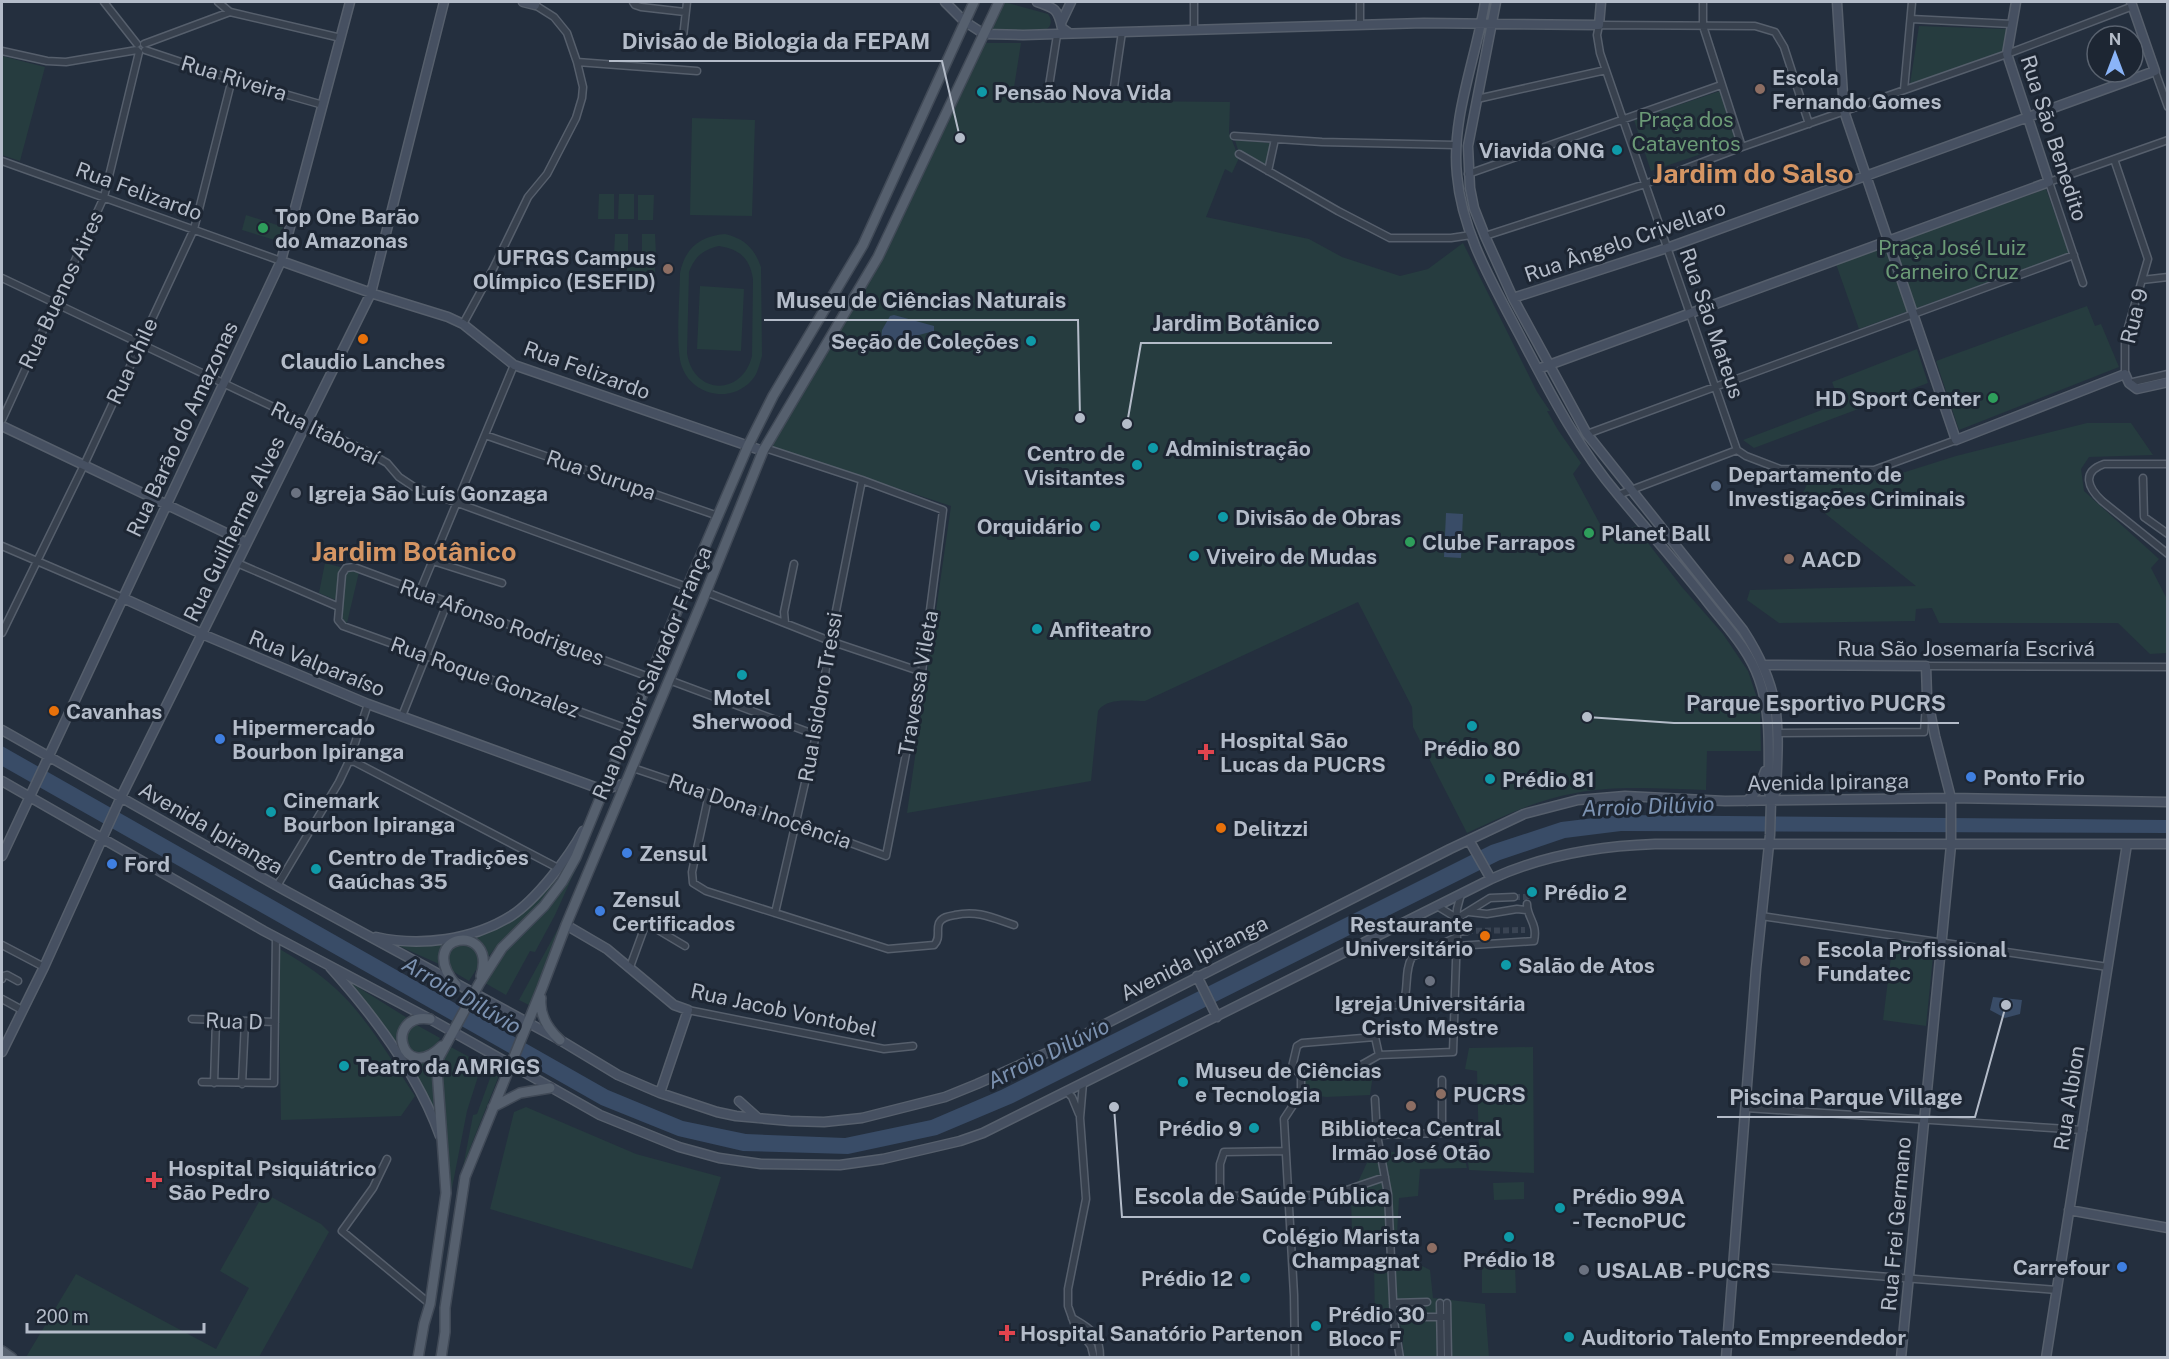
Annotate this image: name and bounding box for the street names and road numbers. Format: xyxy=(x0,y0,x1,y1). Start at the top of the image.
street label: Rua Riveira xyxy=(178,50,290,106)
street label: Rua São Benedito xyxy=(2015,52,2093,224)
street label: Rua Felizardo xyxy=(72,157,206,225)
street label: Rua Ângelo Crivellaro xyxy=(1521,195,1729,287)
street label: Rua Buenos Aires xyxy=(13,207,109,373)
street label: Rua São Mateus xyxy=(1675,244,1749,402)
street label: Rua 9 xyxy=(2115,286,2153,346)
street label: Rua Chile xyxy=(101,314,163,408)
street label: Rua Barão do Amazonas xyxy=(121,317,243,541)
street label: Rua Felizardo xyxy=(520,336,654,404)
street label: Rua Itaboraí xyxy=(267,396,384,470)
street label: Rua Guilherme Alves xyxy=(178,432,290,626)
street label: Rua Surupa xyxy=(543,445,659,505)
street label: Rua Doutor Salvador França xyxy=(587,543,717,803)
street label: Rua Afonso Rodrigues xyxy=(396,573,608,671)
street label: Travessa Vileta xyxy=(893,608,943,758)
street label: Rua Isidoro Tressi xyxy=(793,610,847,784)
street label: Rua Valparaíso xyxy=(245,624,389,702)
street label: Rua Roque Gonzalez xyxy=(387,631,583,723)
street label: Rua São Josemaría Escrivá xyxy=(1837,636,2095,661)
street label: Rua Dona Inocência xyxy=(665,768,855,854)
street label: Avenida Ipiranga xyxy=(1747,768,1909,796)
street label: Avenida Ipiranga xyxy=(135,777,287,879)
street label: Avenida Ipiranga xyxy=(1116,910,1272,1006)
street label: Rua Jacob Vontobel xyxy=(688,978,880,1042)
street label: Rua D xyxy=(205,1008,263,1034)
street label: Rua Albion xyxy=(2048,1044,2090,1152)
street label: Rua Frei Germano xyxy=(1876,1136,1916,1312)

